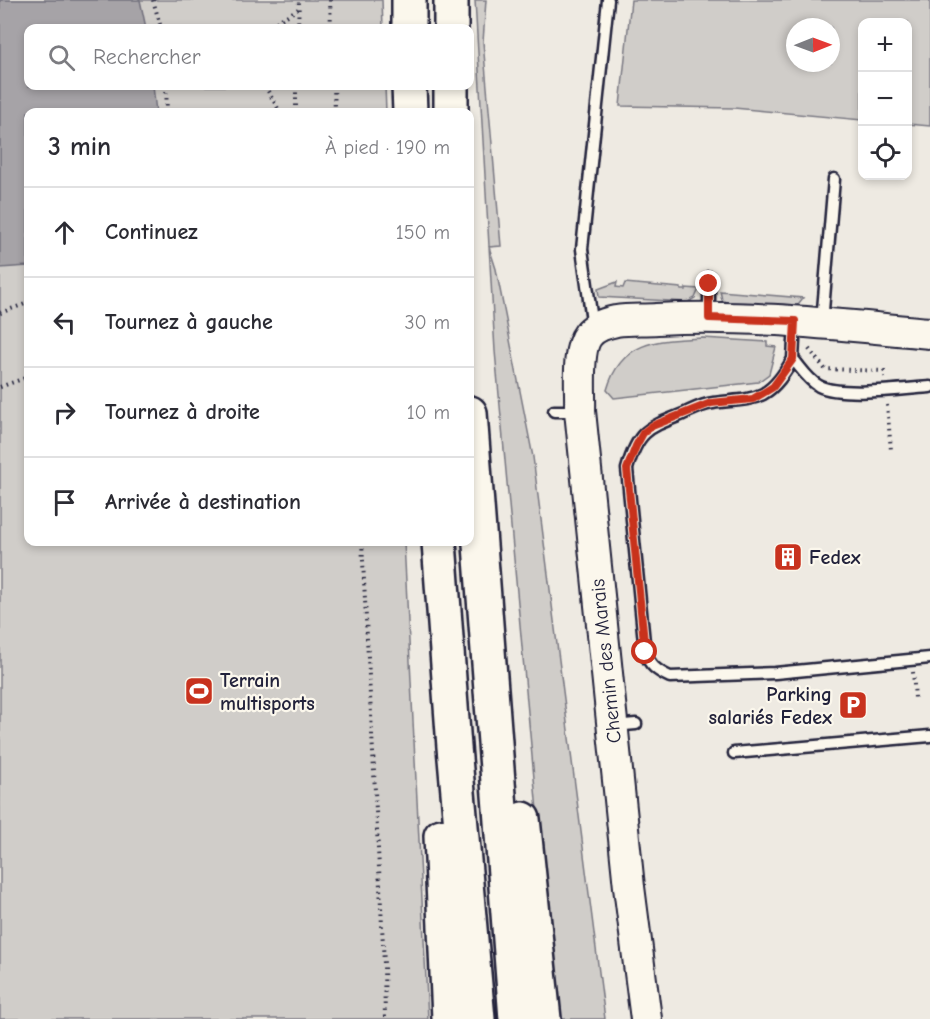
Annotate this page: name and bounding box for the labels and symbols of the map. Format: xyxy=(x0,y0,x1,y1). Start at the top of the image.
north arrow xyxy=(786,18,840,72)
route end xyxy=(695,270,721,296)
building icon: Fedex xyxy=(772,541,804,573)
place label: Fedex xyxy=(809,546,861,569)
street label: Chemin des Marais xyxy=(586,578,626,744)
route start xyxy=(631,638,657,664)
place label: Terrain multisports xyxy=(220,669,315,715)
sports icon: Terrain multisports xyxy=(183,675,215,707)
place label: Parking salariés Fedex xyxy=(709,683,832,729)
parking icon: Parking salariés Fedex xyxy=(837,689,869,721)

